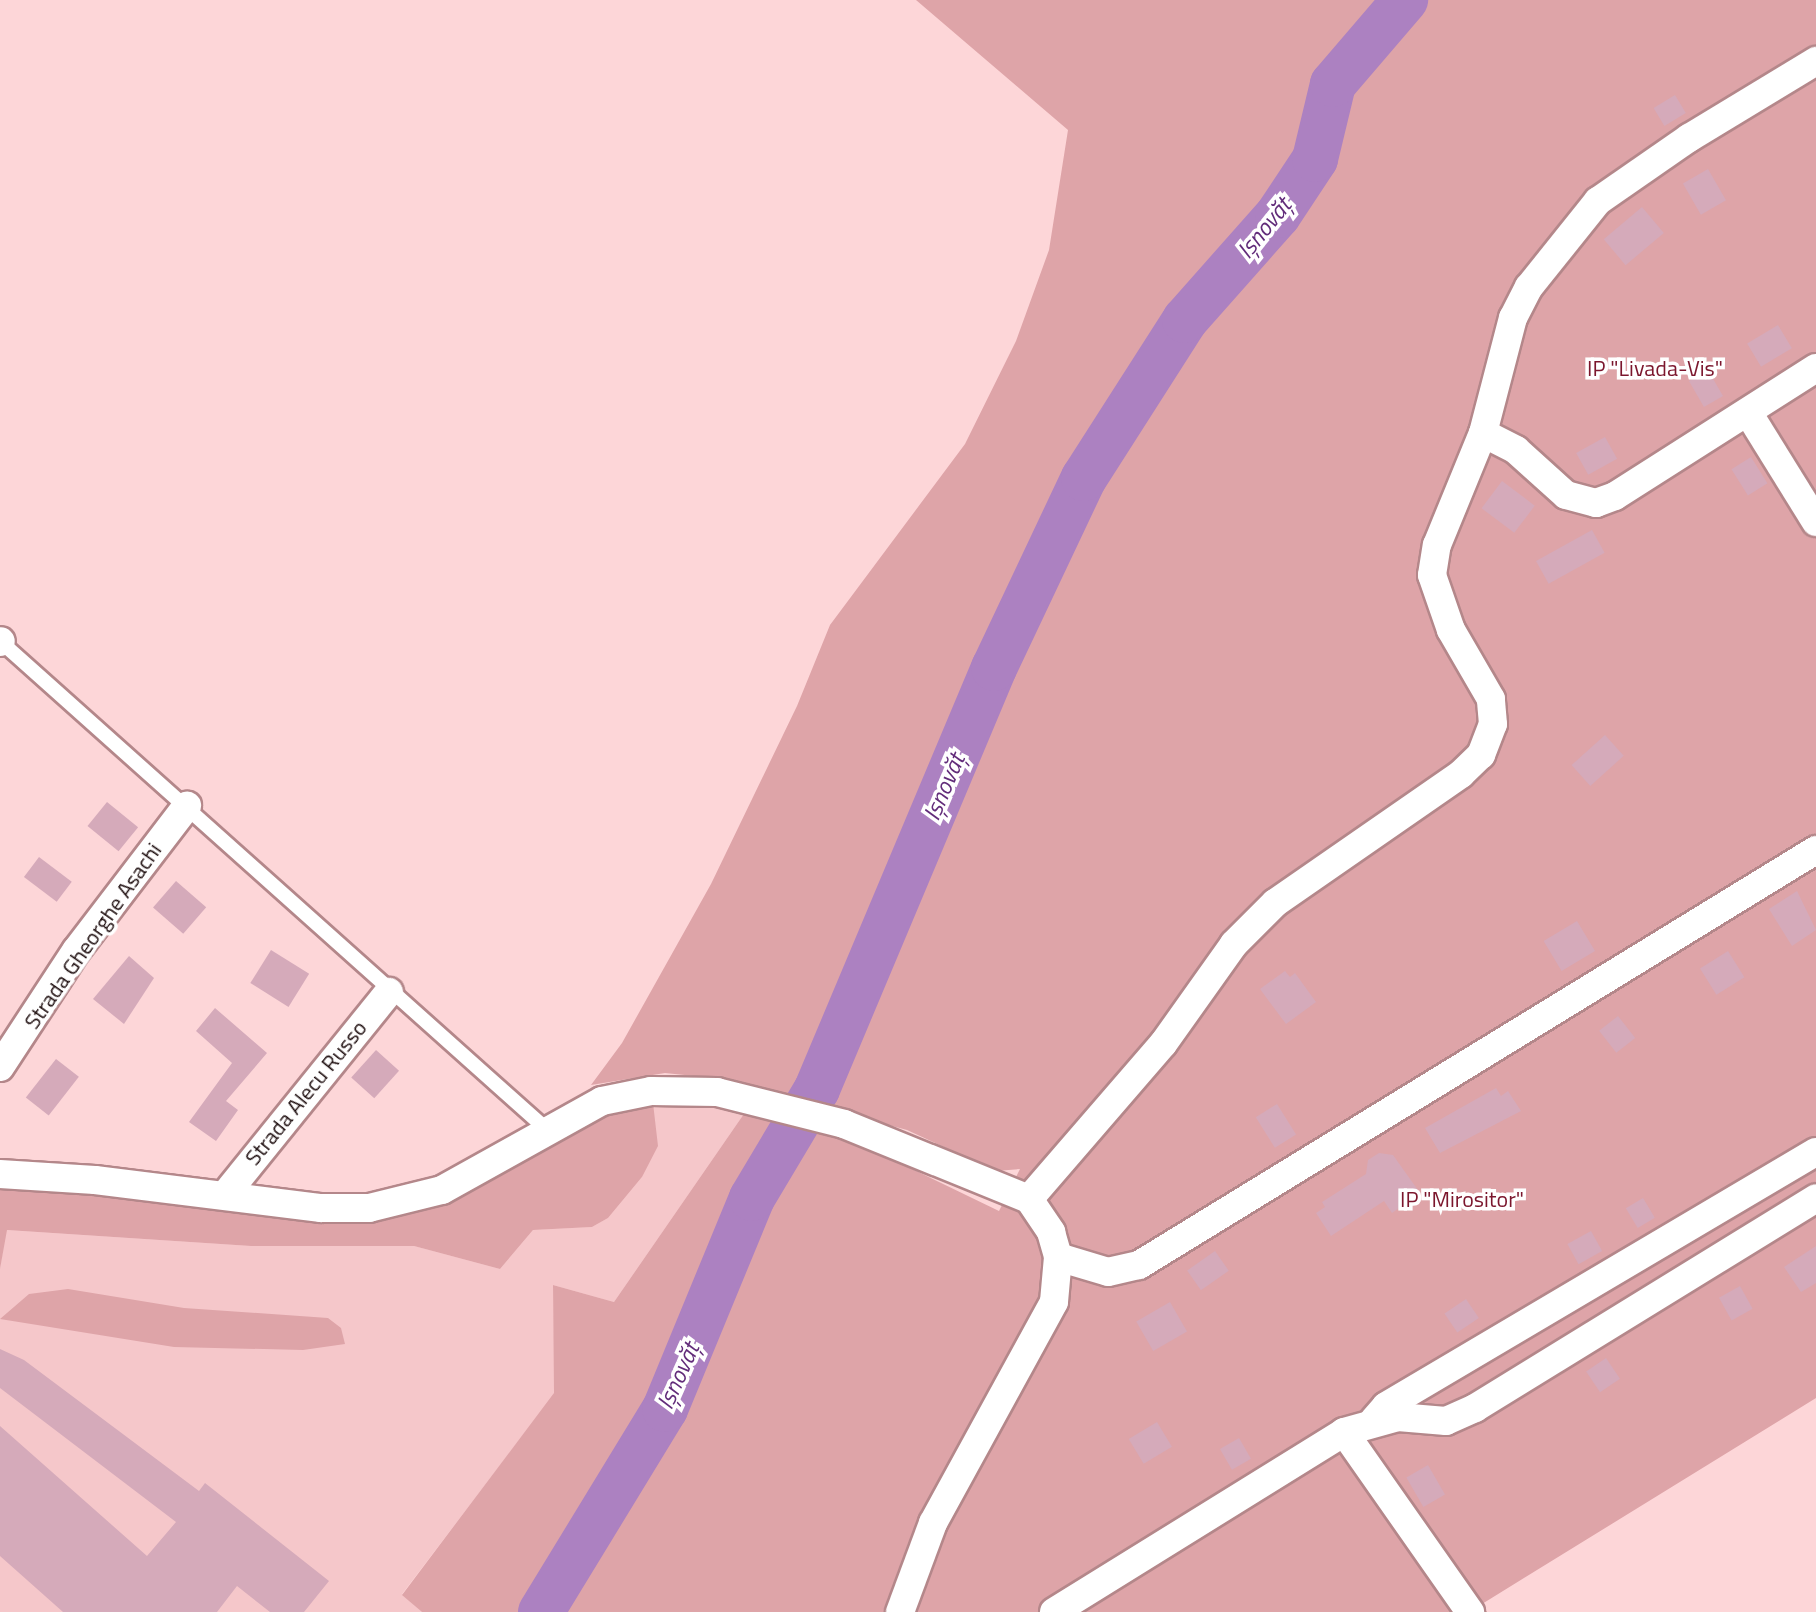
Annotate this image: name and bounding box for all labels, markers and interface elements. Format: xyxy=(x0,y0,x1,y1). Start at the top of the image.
water label: Ișnovăț xyxy=(1231,192,1297,264)
park label: IP "Livada-Vis" xyxy=(1587,356,1723,382)
water label: Ișnovăț xyxy=(917,749,971,825)
street label: Strada Gheorghe Asachi xyxy=(19,838,167,1034)
street label: Strada Alecu Russo xyxy=(240,1015,372,1171)
park label: IP "Mirositor" xyxy=(1400,1187,1524,1213)
water label: Ișnovăț xyxy=(651,1338,705,1414)

